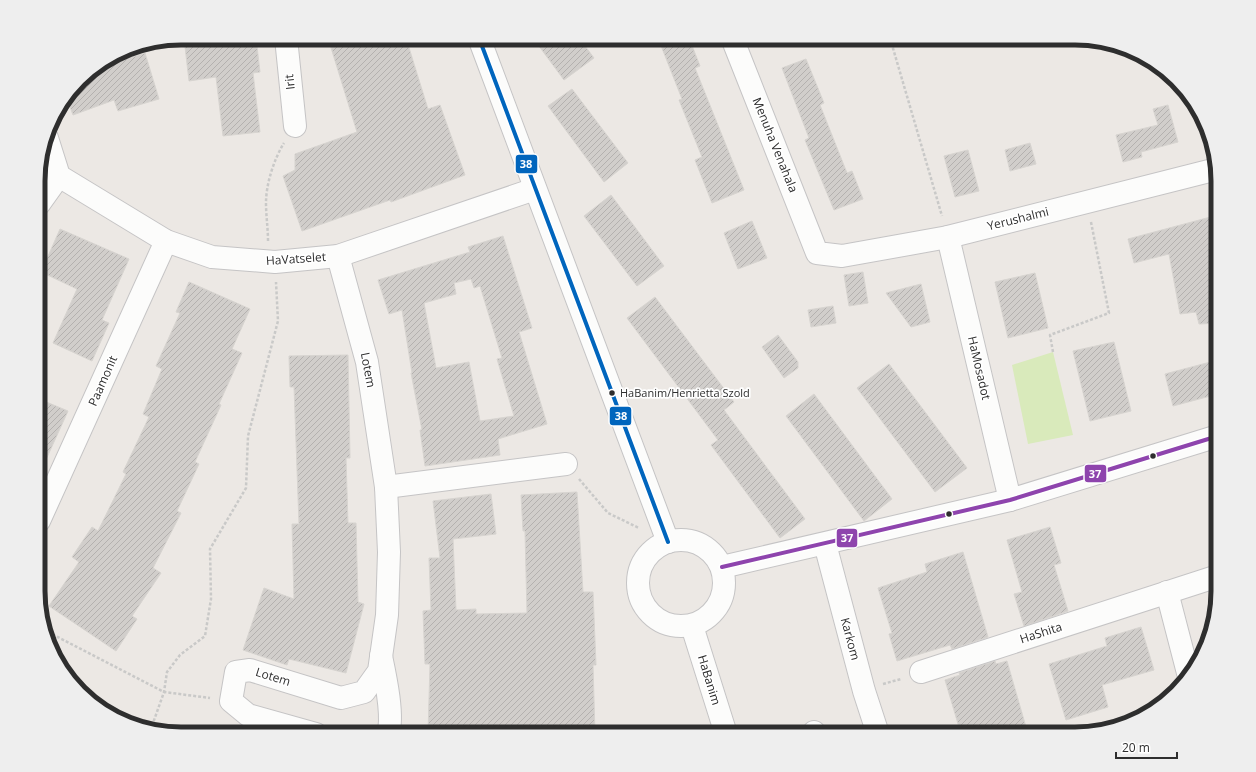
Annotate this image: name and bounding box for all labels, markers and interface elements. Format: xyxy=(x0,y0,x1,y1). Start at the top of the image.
street label: Irit xyxy=(280,73,299,91)
street label: Menuha Venahala xyxy=(749,95,802,195)
line badge: 38 xyxy=(515,154,538,174)
text: 38 xyxy=(520,156,532,171)
street label: Yerushalmi xyxy=(985,203,1050,234)
street label: HaVatselet xyxy=(265,248,327,269)
street label: HaMosadot xyxy=(964,334,995,401)
street label: Lotem xyxy=(357,351,380,389)
street label: Paamonit xyxy=(84,353,121,409)
place label: HaBanim/Henrietta Szold xyxy=(620,385,750,400)
marker: HaBanim/Henrietta Szold xyxy=(607,388,617,398)
line badge: 38 xyxy=(609,406,632,426)
text: 38 xyxy=(615,408,627,423)
unlabelled marker xyxy=(1148,451,1158,461)
line badge: 37 xyxy=(1084,464,1107,483)
text: 37 xyxy=(1089,466,1101,481)
unlabelled marker xyxy=(944,509,954,519)
line badge: 37 xyxy=(836,528,858,548)
text: 37 xyxy=(841,530,853,545)
street label: Karkom xyxy=(837,616,864,662)
street label: HaShita xyxy=(1018,618,1064,647)
street label: HaBanim xyxy=(694,653,725,707)
street label: Lotem xyxy=(254,663,293,690)
scale bar xyxy=(1116,734,1177,760)
text: 20 m xyxy=(1122,739,1150,756)

